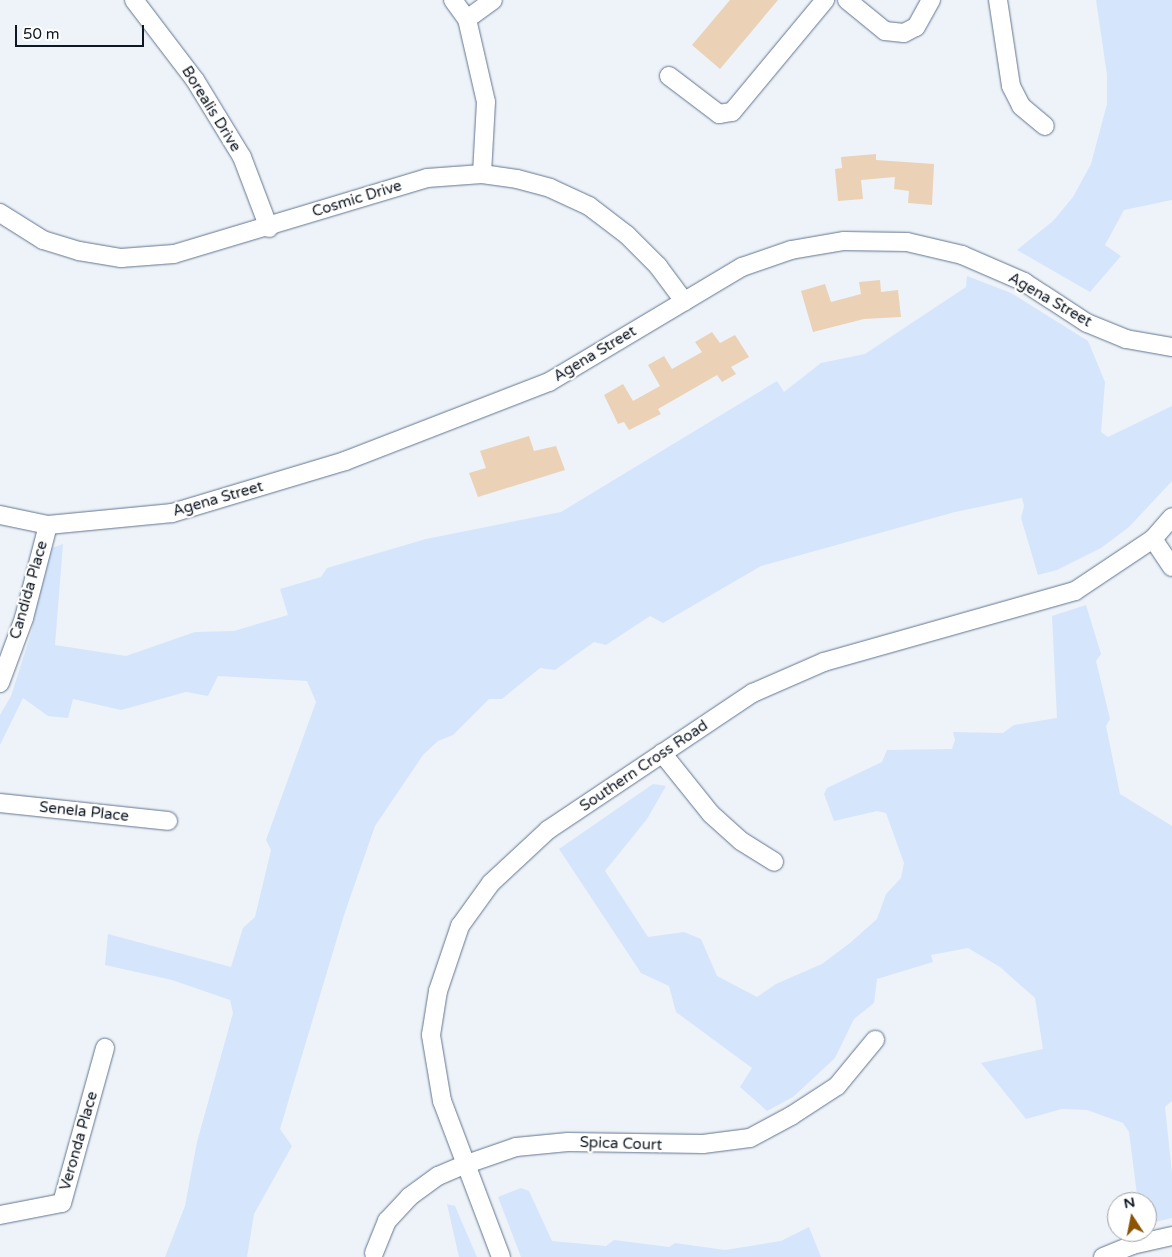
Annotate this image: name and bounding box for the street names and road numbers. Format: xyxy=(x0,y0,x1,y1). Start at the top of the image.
street label: Borealis Drive xyxy=(178,63,244,155)
street label: Cosmic Drive xyxy=(310,177,404,221)
street label: Agena Street xyxy=(1005,269,1095,331)
street label: Agena Street xyxy=(550,322,640,386)
street label: Agena Street xyxy=(171,477,265,521)
street label: Candida Place xyxy=(6,539,52,641)
street label: Southern Cross Road xyxy=(577,716,711,816)
street label: Senela Place xyxy=(38,798,130,826)
street label: Veronda Place xyxy=(56,1089,102,1193)
street label: Spica Court xyxy=(579,1134,663,1154)

